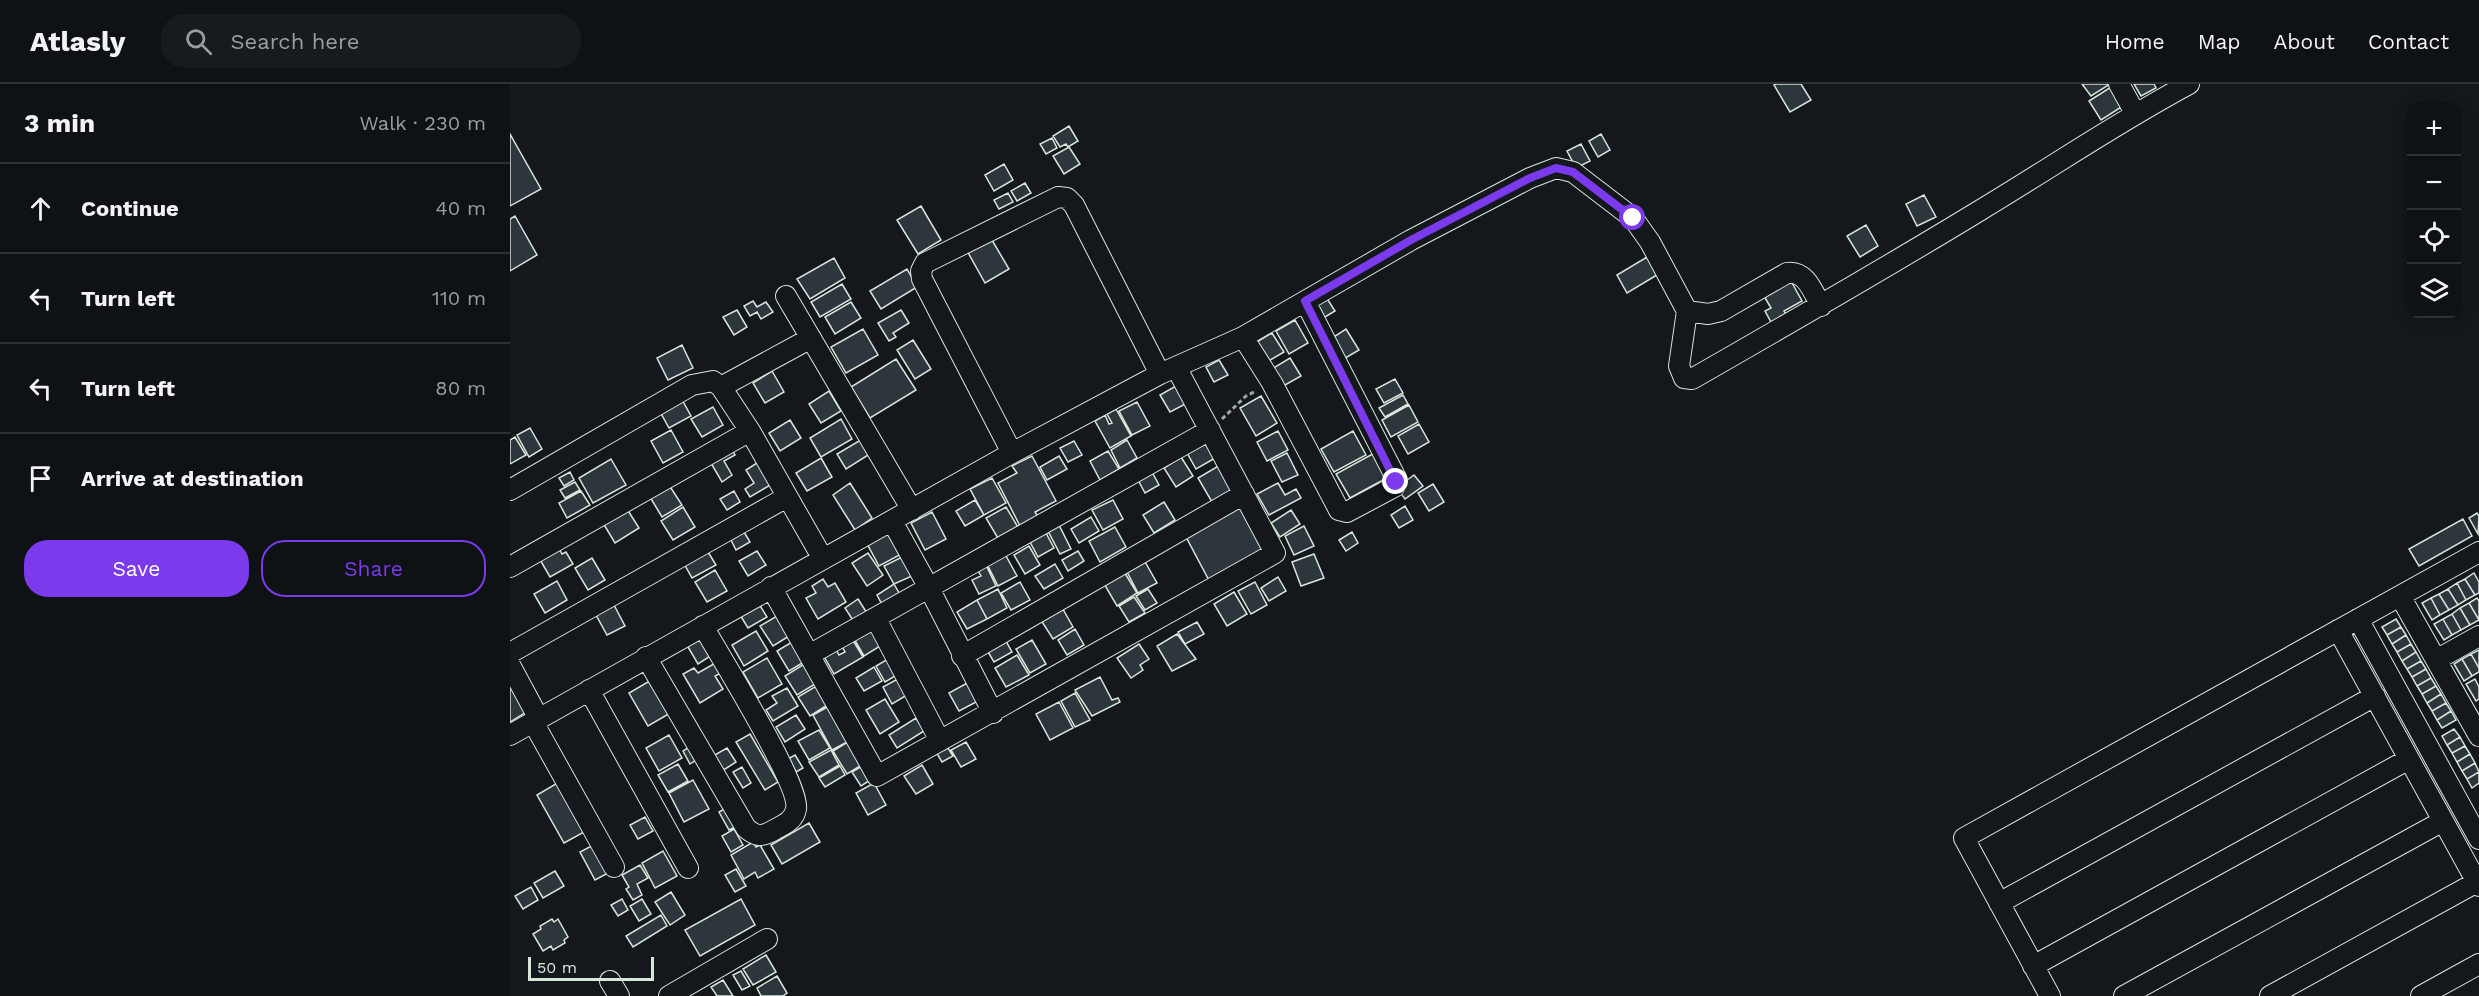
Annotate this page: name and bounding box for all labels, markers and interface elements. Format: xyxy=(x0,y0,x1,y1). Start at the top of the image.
search box xyxy=(161,14,581,68)
text: Atlasly xyxy=(30,25,125,58)
icon: search xyxy=(182,25,215,58)
text: Search here xyxy=(230,29,359,54)
text: Home xyxy=(2105,29,2165,54)
text: Map xyxy=(2198,29,2241,54)
text: About xyxy=(2274,29,2335,54)
text: Contact xyxy=(2368,29,2449,54)
map controls xyxy=(2407,102,2461,318)
button: + xyxy=(2407,102,2461,156)
text: 3 min xyxy=(24,108,95,138)
text: Walk · 230 m xyxy=(359,111,486,135)
button: − xyxy=(2407,156,2461,210)
icon: ahead xyxy=(24,192,57,225)
text: Continue xyxy=(81,196,179,221)
text: 40 m xyxy=(435,196,486,220)
route start xyxy=(1619,204,1645,230)
button: locate xyxy=(2407,210,2461,264)
button: layers xyxy=(2407,264,2461,318)
icon: left xyxy=(24,282,57,315)
text: Turn left xyxy=(81,286,175,311)
text: 110 m xyxy=(432,286,486,310)
icon: left xyxy=(24,372,57,405)
text: Turn left xyxy=(81,376,175,401)
text: 80 m xyxy=(435,376,486,400)
icon: arrive xyxy=(24,462,57,495)
text: Arrive at destination xyxy=(81,466,304,491)
route end xyxy=(1382,468,1408,494)
button: Save xyxy=(24,540,249,597)
button: Share xyxy=(261,540,486,597)
scale bar xyxy=(528,954,654,982)
text: 50 m xyxy=(537,958,577,977)

